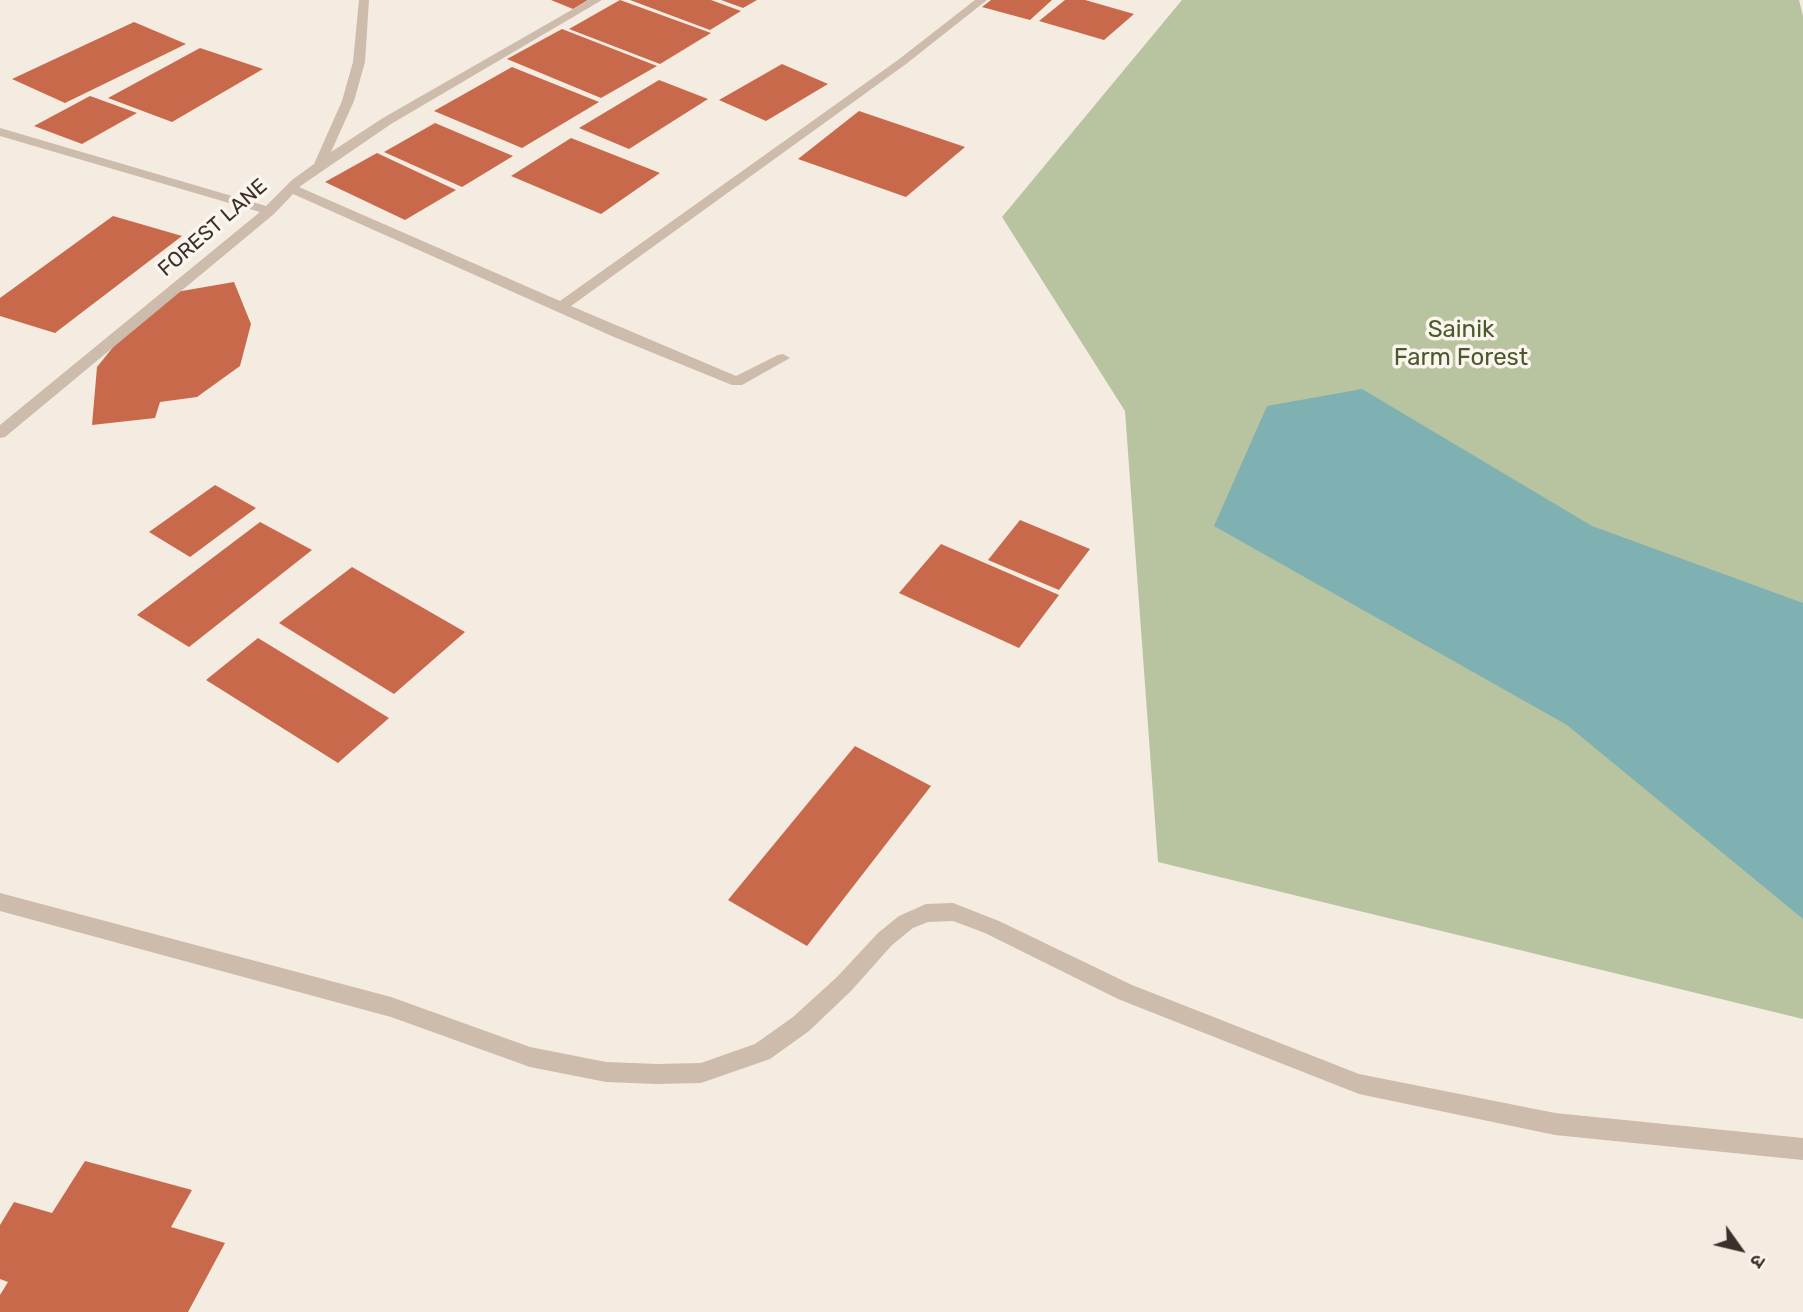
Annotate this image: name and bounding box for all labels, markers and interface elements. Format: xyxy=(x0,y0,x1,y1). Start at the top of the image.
street label: FOREST LANE xyxy=(153,174,273,282)
park label: Sainik Farm Forest xyxy=(1394,316,1528,372)
north arrow xyxy=(1705,1214,1775,1284)
text: उ xyxy=(1745,1250,1770,1272)

